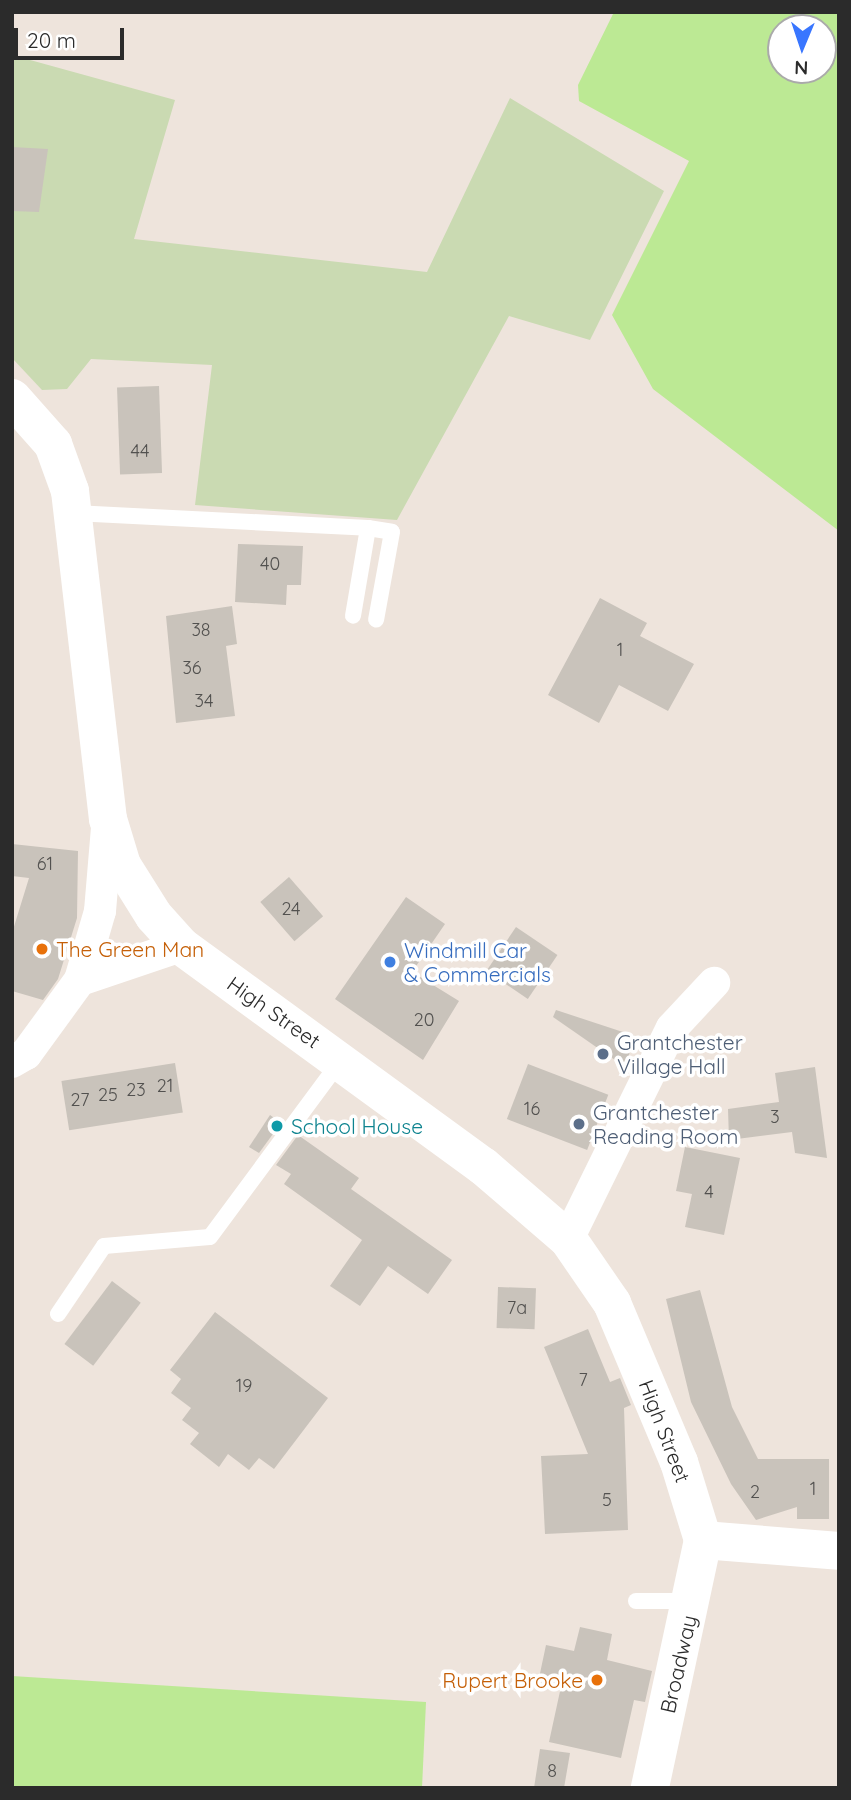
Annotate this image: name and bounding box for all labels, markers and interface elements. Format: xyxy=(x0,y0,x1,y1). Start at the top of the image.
scale bar xyxy=(18,14,128,58)
north arrow xyxy=(767,14,837,84)
text: 20 m xyxy=(27,27,76,53)
text: N xyxy=(794,56,809,80)
house number: 44 xyxy=(131,440,149,462)
house number: 40 xyxy=(260,553,280,575)
house number: 38 xyxy=(191,619,211,641)
house number: 1 xyxy=(617,639,623,661)
house number: 36 xyxy=(182,657,202,679)
house number: 34 xyxy=(195,690,213,712)
house number: 61 xyxy=(37,853,53,875)
house number: 24 xyxy=(281,898,301,920)
place label: The Green Man xyxy=(56,936,204,962)
place label: Windmill Car & Commercials xyxy=(404,937,551,987)
marker: The Green Man xyxy=(34,941,50,957)
marker: Windmill Car & Commercials xyxy=(382,954,398,970)
street label: High Street xyxy=(223,971,325,1053)
house number: 20 xyxy=(414,1009,434,1031)
place label: Grantchester Village Hall xyxy=(617,1029,743,1079)
marker: Grantchester Village Hall xyxy=(595,1046,611,1062)
house number: 21 xyxy=(157,1075,173,1097)
house number: 23 xyxy=(126,1079,146,1101)
house number: 25 xyxy=(98,1084,118,1106)
house number: 27 xyxy=(71,1089,89,1111)
house number: 16 xyxy=(524,1098,540,1120)
place label: Grantchester Reading Room xyxy=(593,1099,738,1149)
house number: 3 xyxy=(770,1106,780,1128)
place label: School House xyxy=(291,1113,423,1139)
marker: Grantchester Reading Room xyxy=(571,1116,587,1132)
marker: School House xyxy=(269,1118,285,1134)
house number: 4 xyxy=(704,1181,714,1203)
house number: 7a xyxy=(507,1297,527,1319)
house number: 7 xyxy=(578,1369,588,1391)
house number: 19 xyxy=(236,1375,252,1397)
street label: High Street xyxy=(634,1376,696,1486)
house number: 1 xyxy=(810,1478,816,1500)
house number: 2 xyxy=(750,1481,760,1503)
house number: 5 xyxy=(602,1489,612,1511)
street label: Broadway xyxy=(654,1612,702,1716)
place label: Rupert Brooke xyxy=(442,1667,583,1693)
marker: Rupert Brooke xyxy=(589,1672,605,1688)
house number: 8 xyxy=(547,1760,557,1782)

